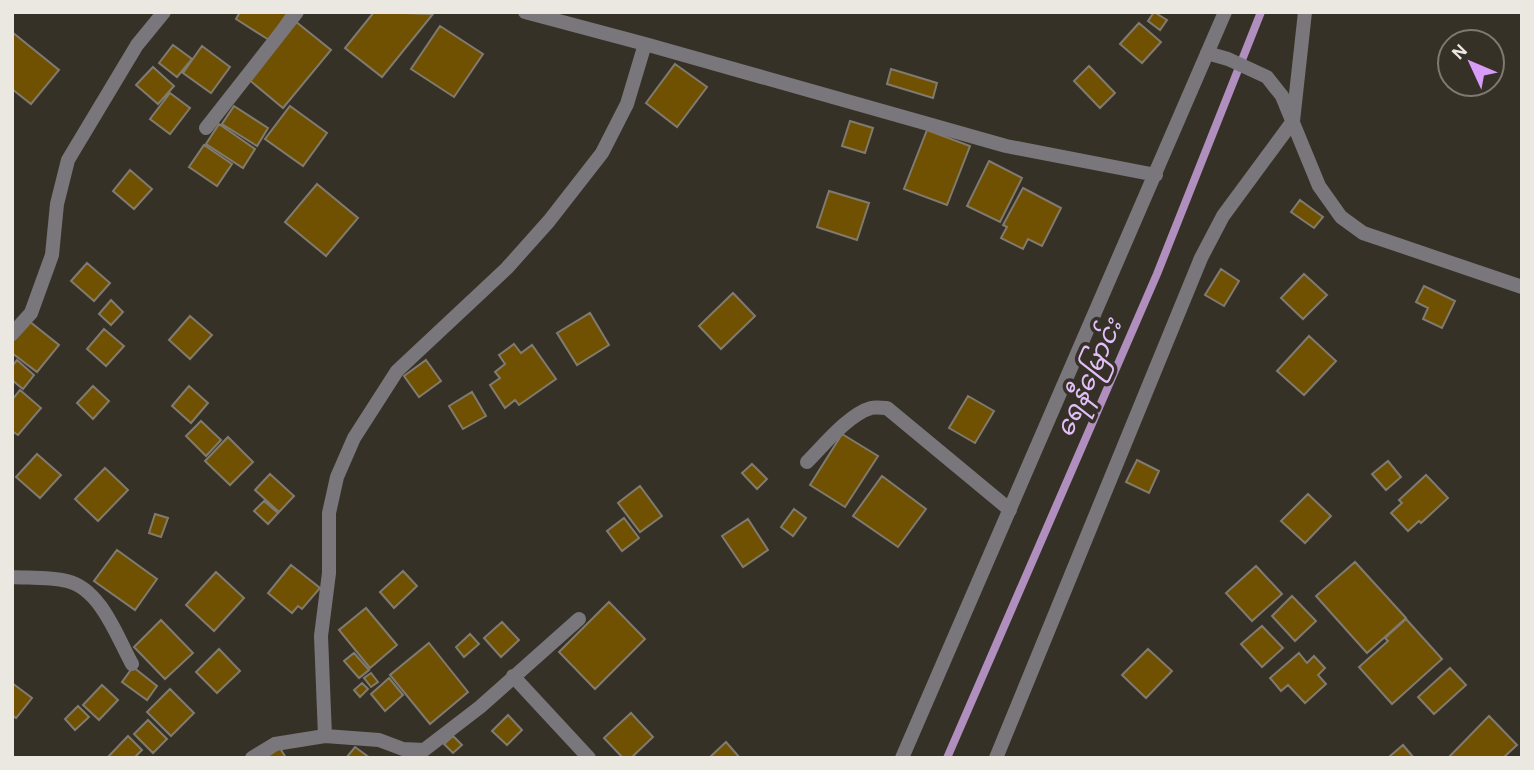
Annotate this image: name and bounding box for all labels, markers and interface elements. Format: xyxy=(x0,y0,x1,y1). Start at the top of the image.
north arrow xyxy=(1436,28,1506,98)
text: N xyxy=(1448,41,1471,64)
water label: ရေနီမြောင်း xyxy=(1046,311,1135,444)

